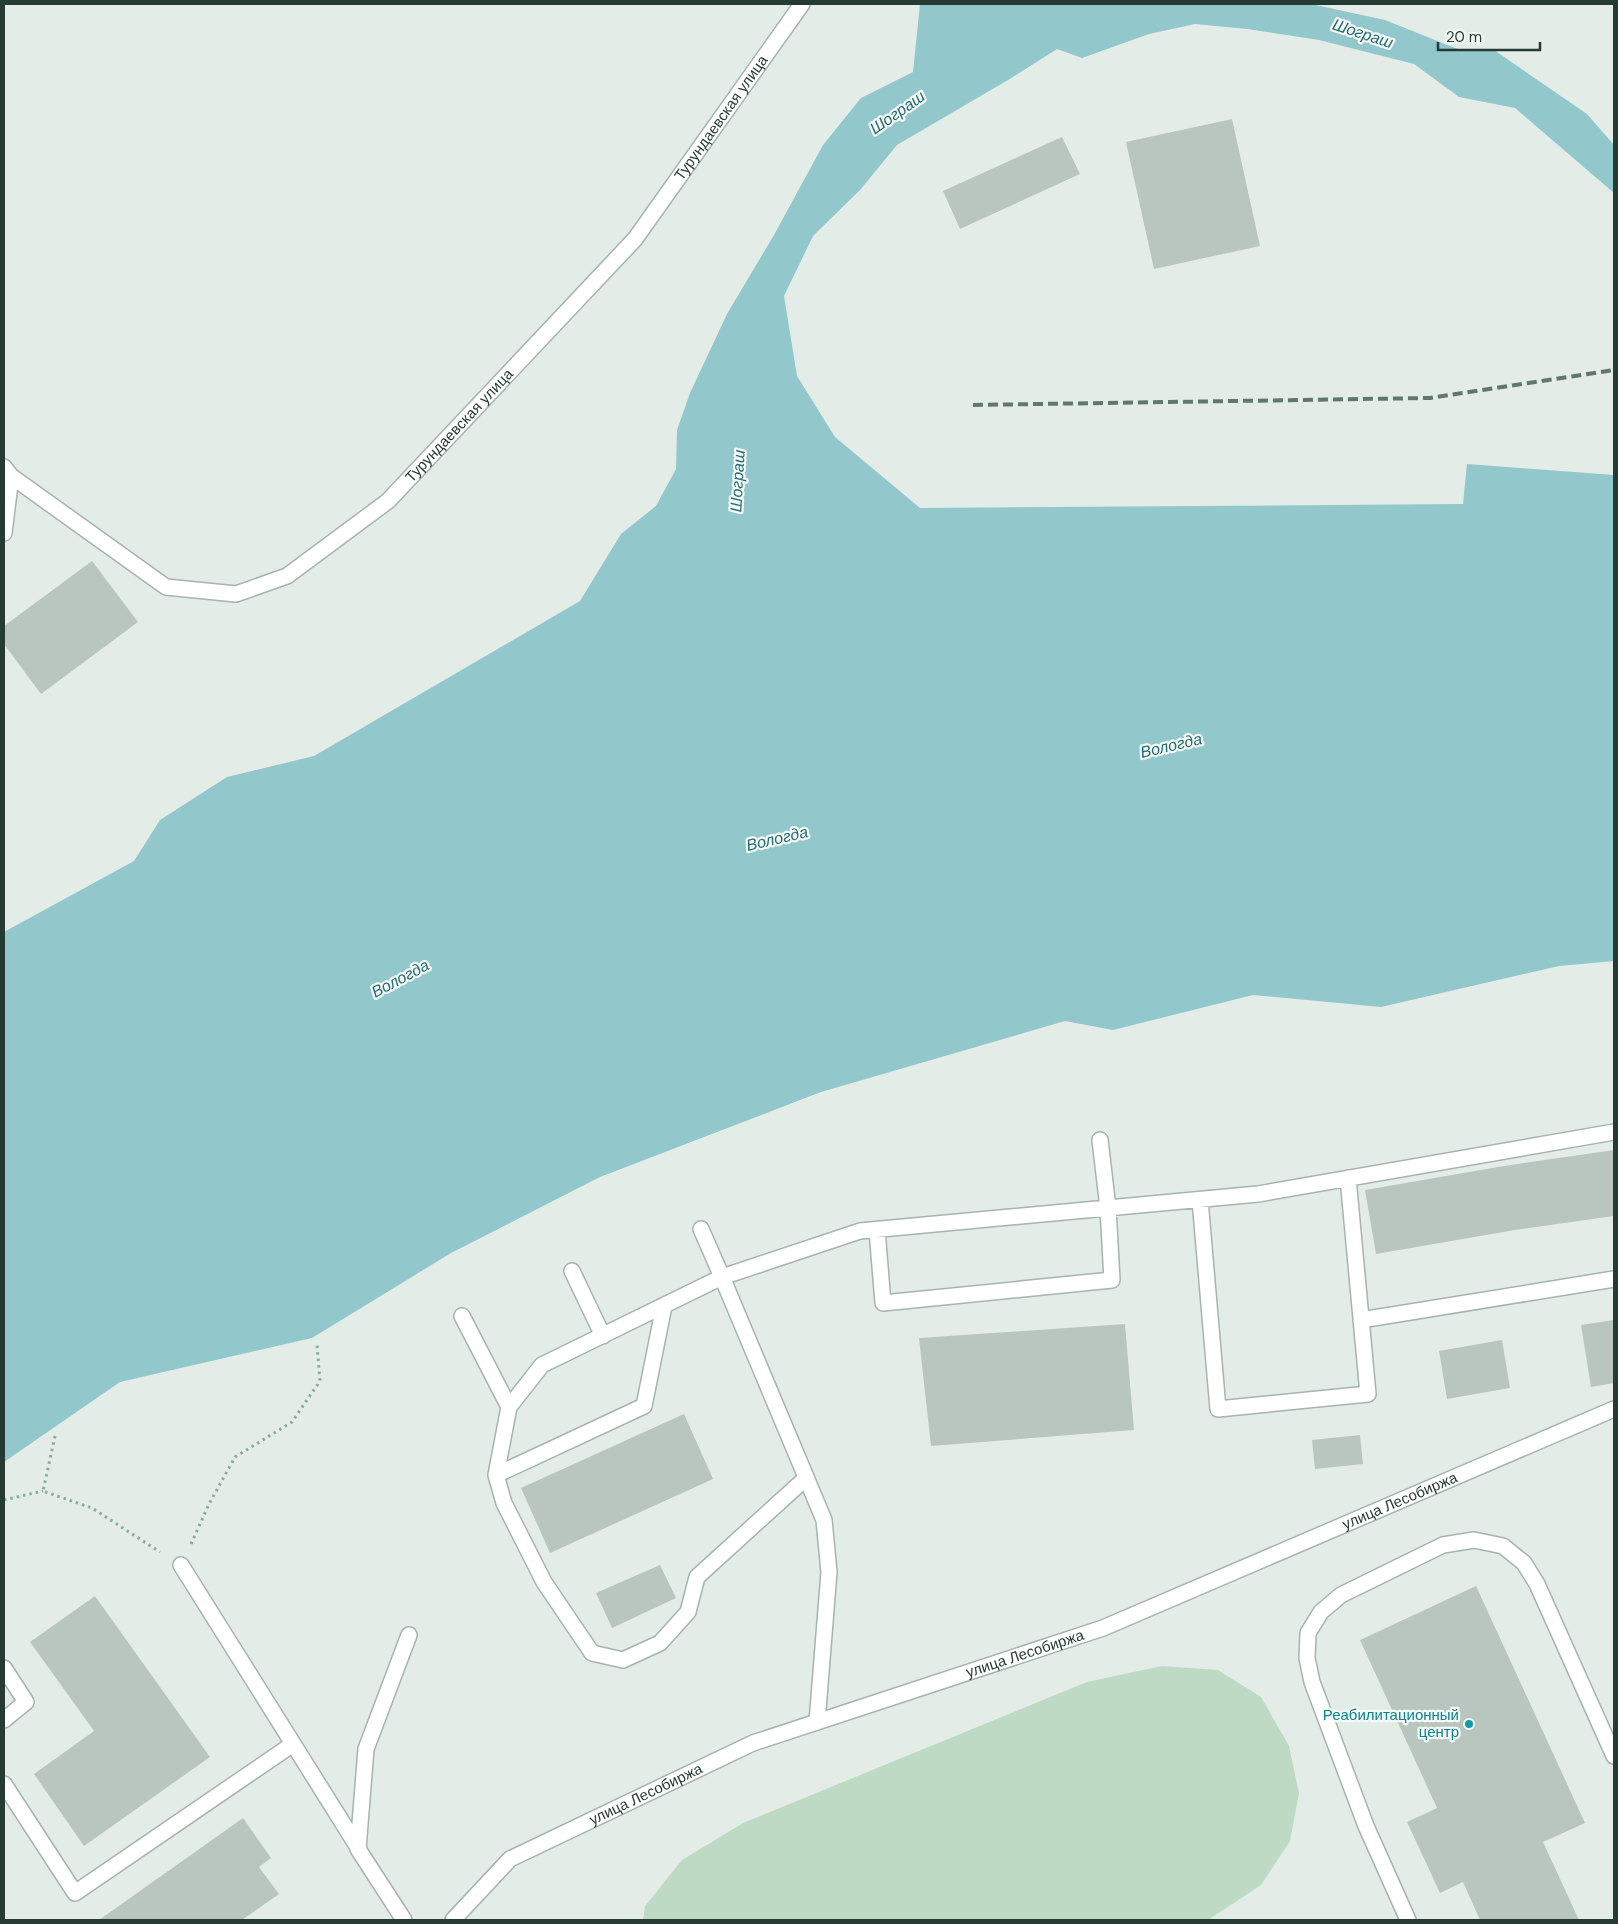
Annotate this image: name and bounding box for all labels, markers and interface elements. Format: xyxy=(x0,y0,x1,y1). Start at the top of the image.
water label: Шограш xyxy=(1330,14,1396,53)
scale bar xyxy=(1438,20,1540,52)
text: 20 m xyxy=(1446,27,1482,47)
street label: Турундаевская улица xyxy=(670,51,773,184)
water label: Шограш xyxy=(866,86,929,139)
street label: Турундаевская улица xyxy=(401,364,518,487)
water label: Шограш xyxy=(725,449,750,513)
water label: Вологда xyxy=(1138,728,1204,763)
water label: Вологда xyxy=(744,821,810,856)
water label: Вологда xyxy=(368,954,433,1002)
street label: улица Лесобиржа xyxy=(1339,1467,1461,1534)
street label: улица Лесобиржа xyxy=(963,1625,1087,1682)
place label: Реабилитационный центр xyxy=(1323,1705,1459,1742)
marker: Реабилитационный центр xyxy=(1463,1718,1475,1730)
street label: улица Лесобиржа xyxy=(586,1758,706,1830)

